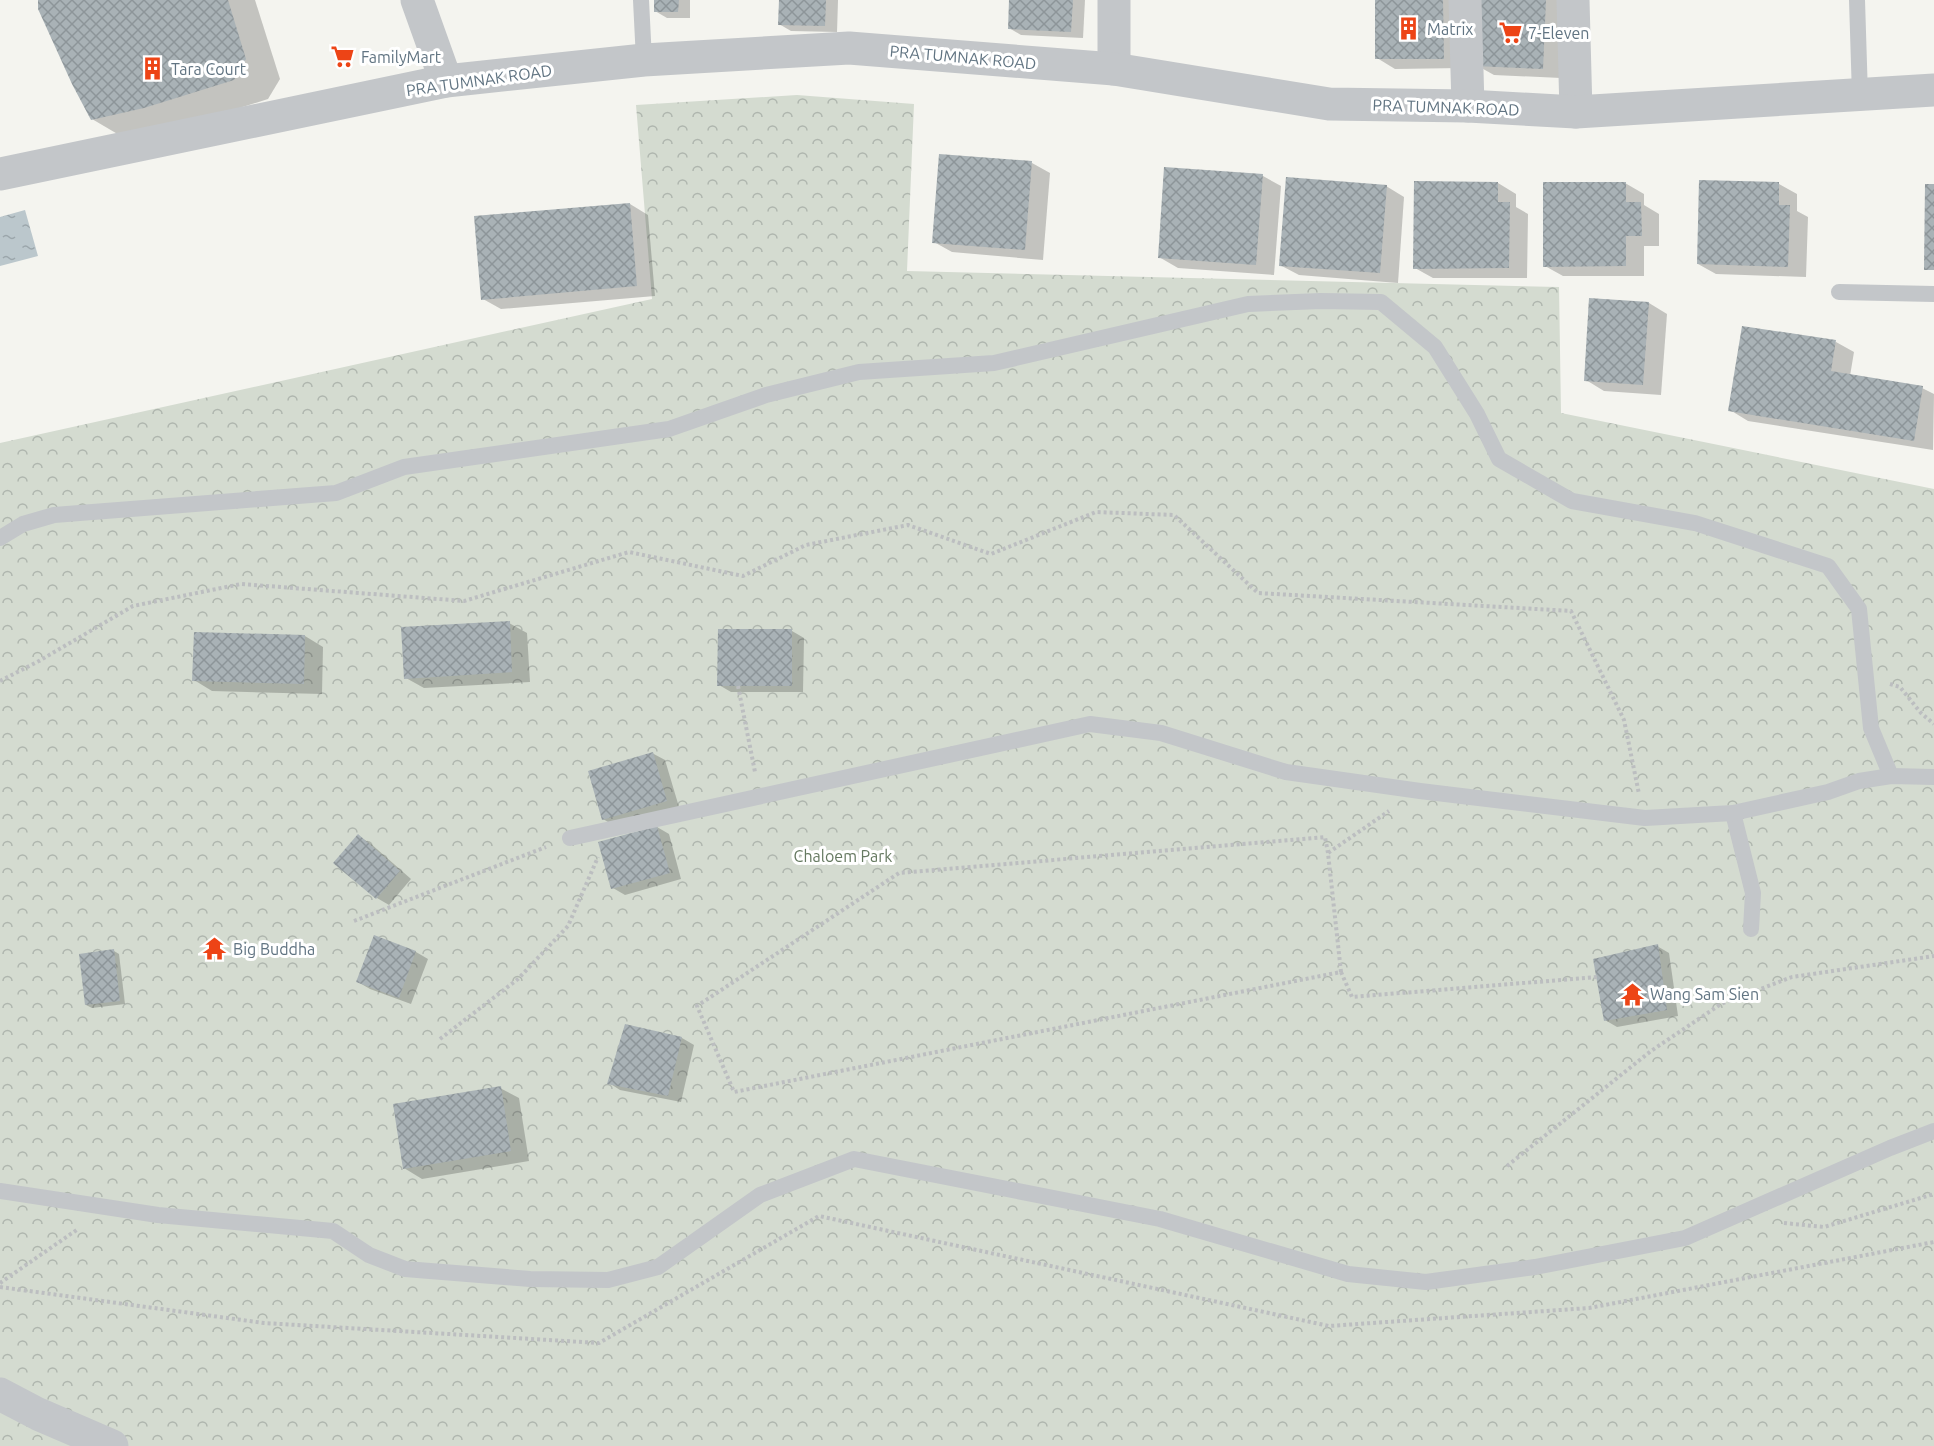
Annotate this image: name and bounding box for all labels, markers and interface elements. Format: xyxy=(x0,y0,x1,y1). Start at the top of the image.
building icon: Matrix xyxy=(1396,16,1422,42)
place label: Matrix xyxy=(1427,20,1473,38)
supermarket icon: 7-Eleven xyxy=(1497,20,1523,46)
place label: 7-Eleven xyxy=(1528,24,1589,42)
street label: PRA TUMNAK ROAD xyxy=(889,42,1037,72)
supermarket icon: FamilyMart xyxy=(330,44,356,70)
place label: FamilyMart xyxy=(361,48,442,66)
building icon: Tara Court xyxy=(140,56,166,82)
place label: Tara Court xyxy=(171,60,247,78)
street label: PRA TUMNAK ROAD xyxy=(405,61,553,99)
street label: PRA TUMNAK ROAD xyxy=(1372,95,1520,119)
park label: Chaloem Park xyxy=(794,847,892,865)
temple icon: Big Buddha xyxy=(202,936,228,962)
place label: Big Buddha xyxy=(233,940,315,958)
temple icon: Wang Sam Sien xyxy=(1619,981,1645,1007)
place label: Wang Sam Sien xyxy=(1650,985,1759,1003)

